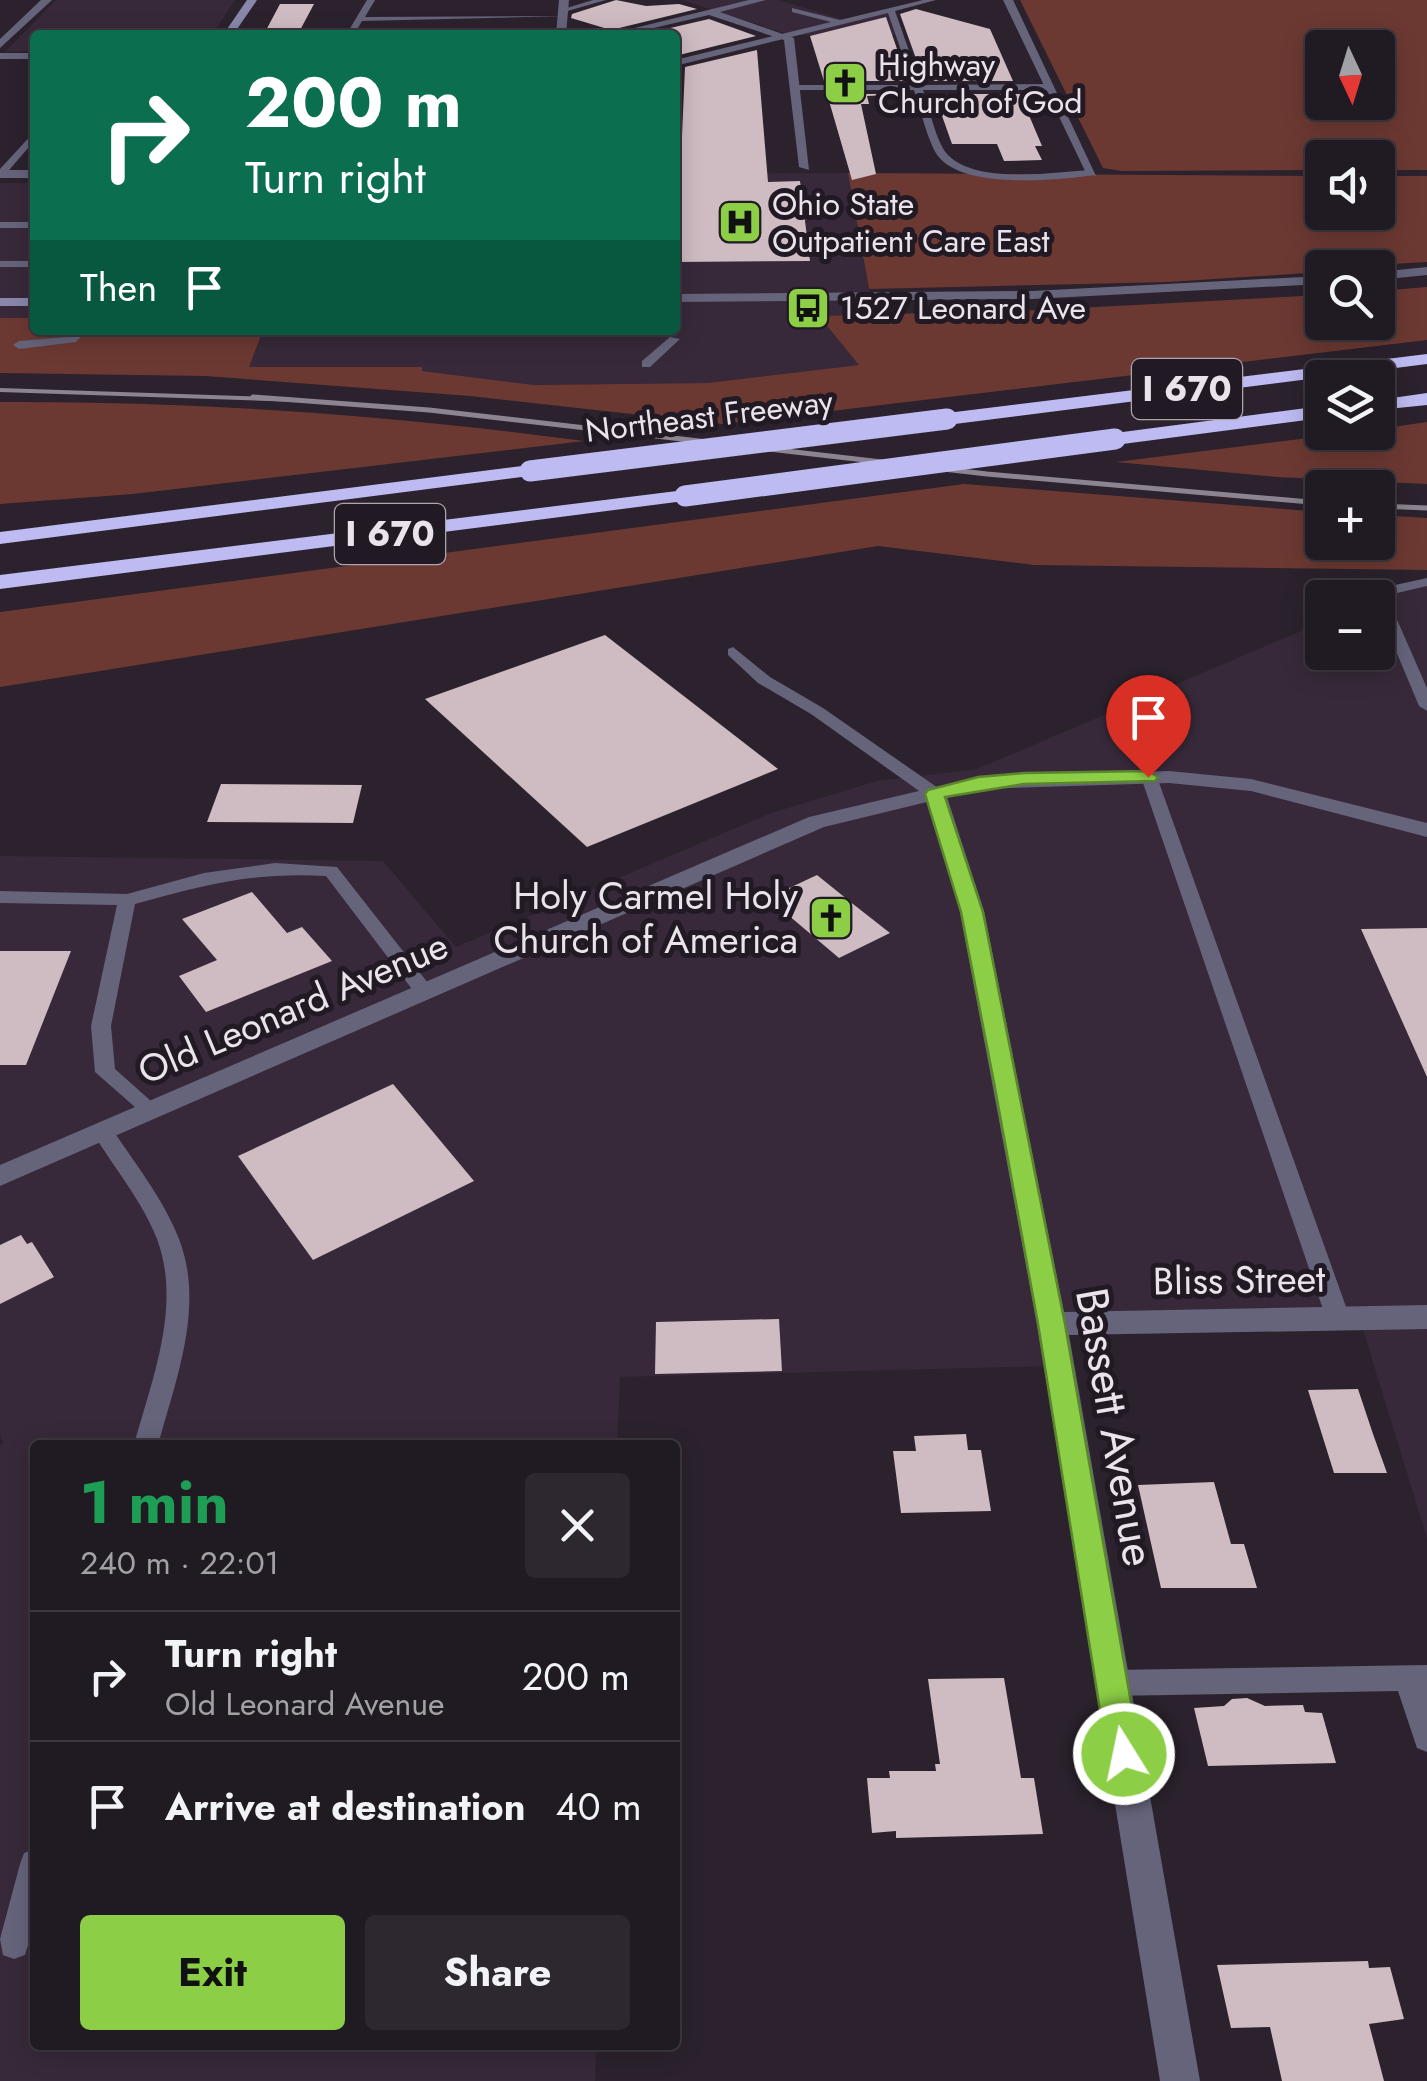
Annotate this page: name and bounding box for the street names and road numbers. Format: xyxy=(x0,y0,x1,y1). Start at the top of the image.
road number: I 670 xyxy=(1132,359,1242,419)
street label: Northeast Freeway xyxy=(583,378,836,454)
road number: I 670 xyxy=(335,504,445,564)
street label: Old Leonard Avenue xyxy=(129,917,456,1098)
street label: Bliss Street xyxy=(1152,1250,1326,1309)
street label: Bassett Avenue xyxy=(1059,1283,1172,1571)

